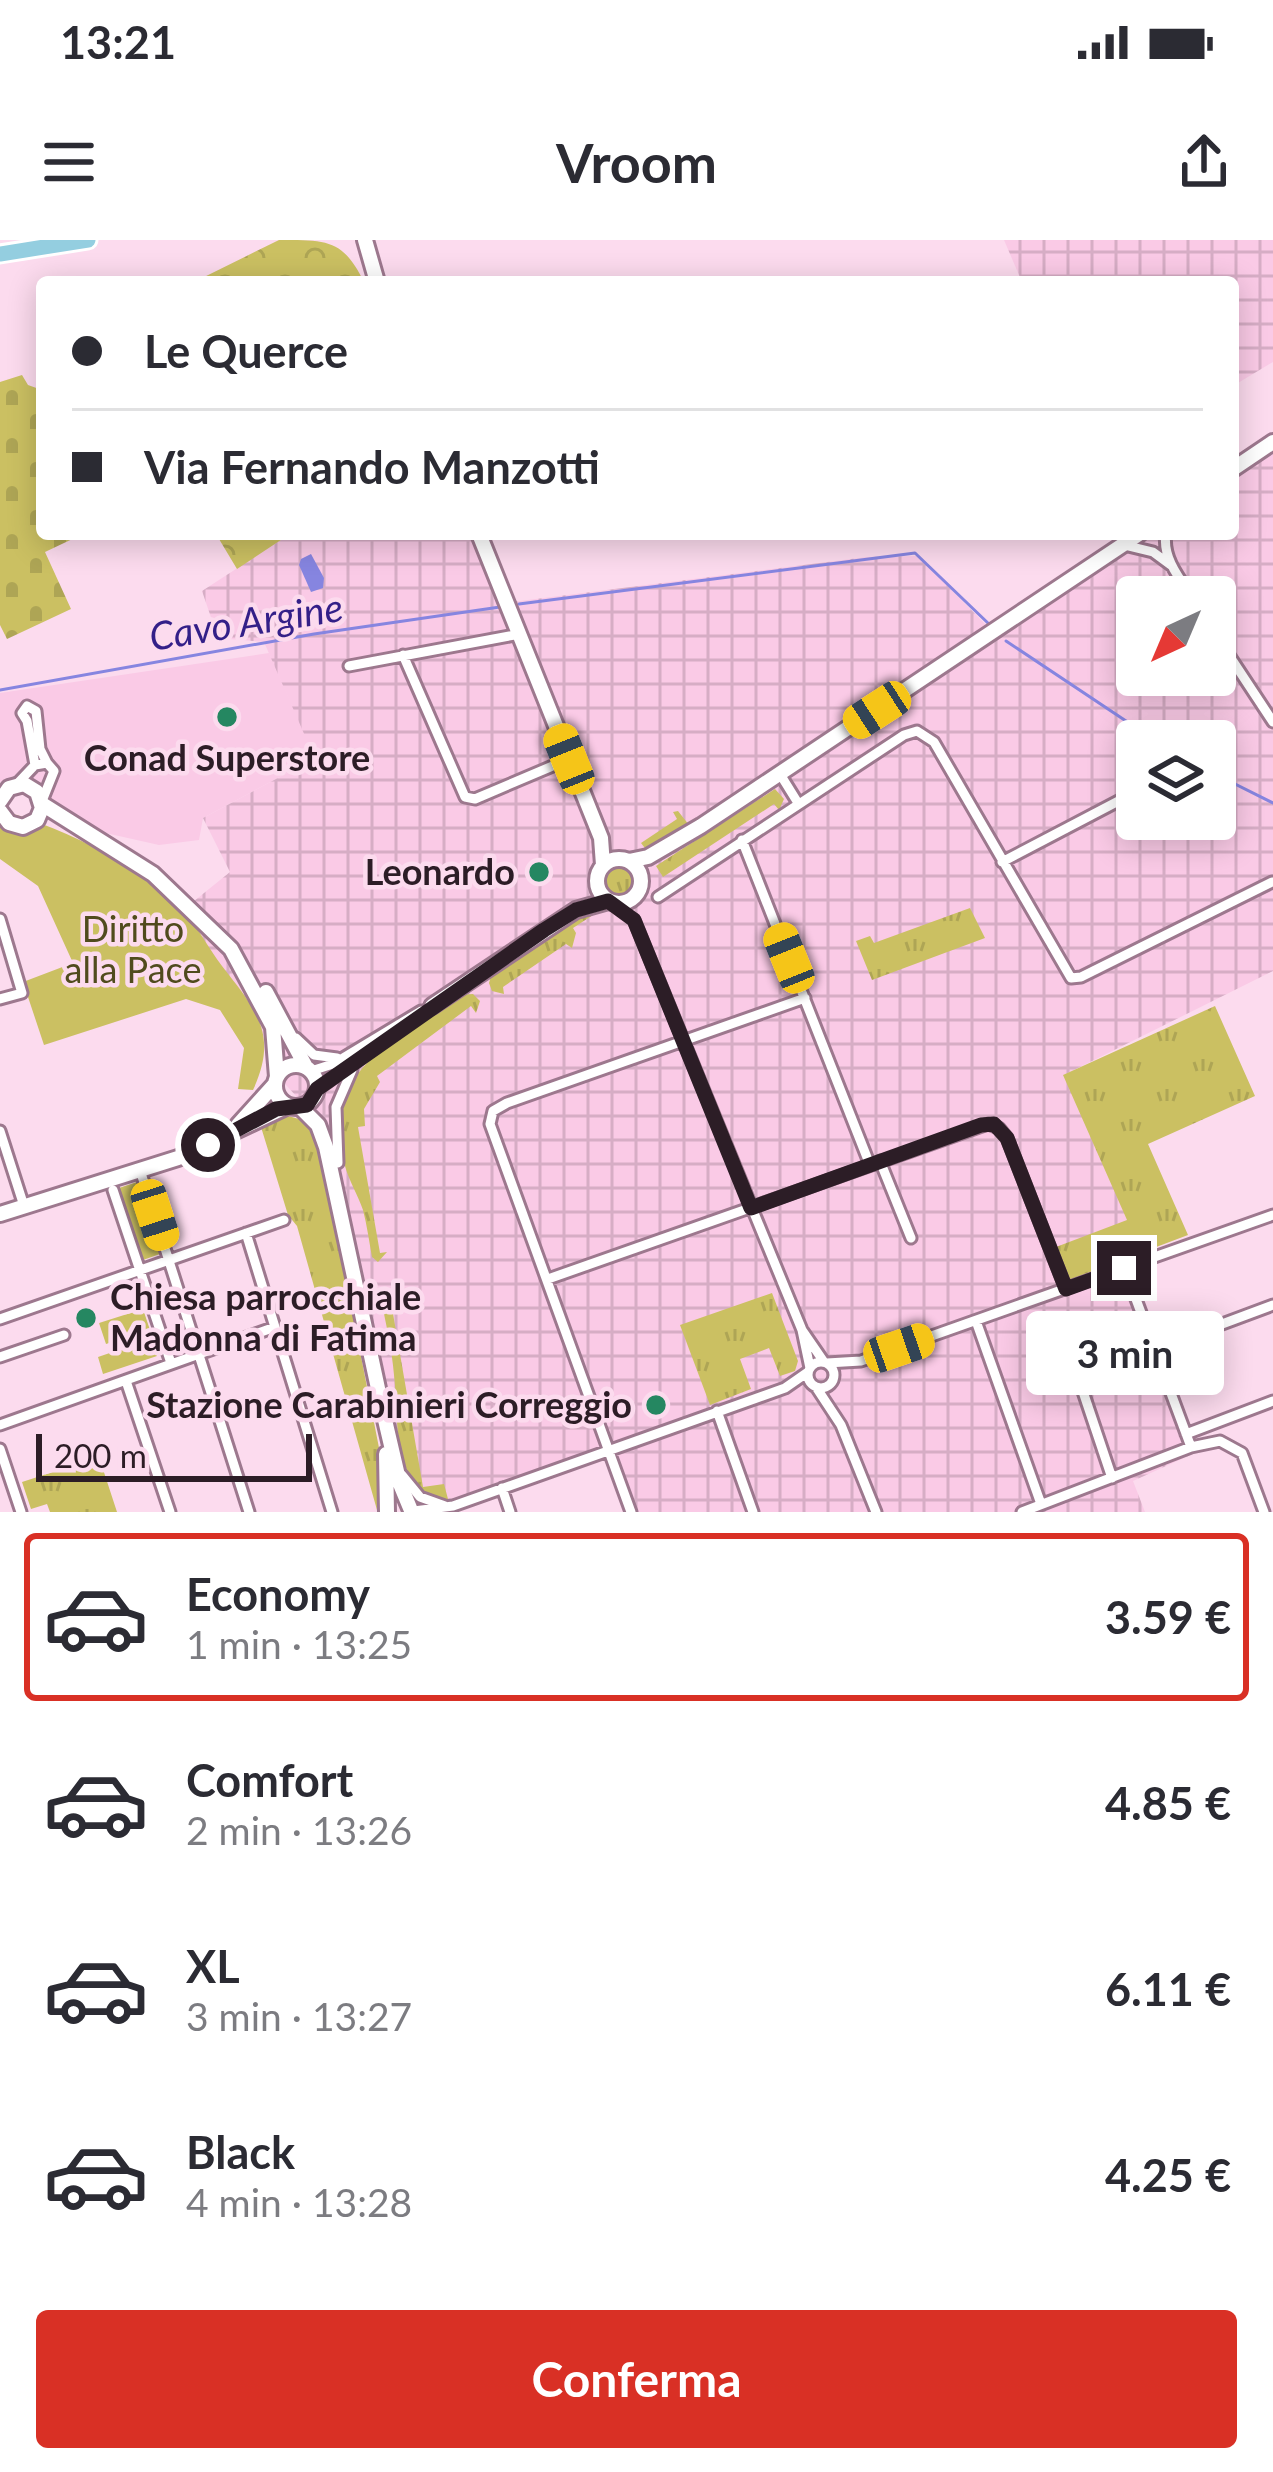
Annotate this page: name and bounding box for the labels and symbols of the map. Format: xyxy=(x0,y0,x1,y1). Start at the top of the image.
north arrow xyxy=(1116,576,1236,696)
water label: Cavo Argine xyxy=(146,583,346,659)
car xyxy=(837,675,917,745)
marker: Conad Superstore xyxy=(214,704,240,730)
car xyxy=(539,719,599,799)
place label: Conad Superstore xyxy=(84,735,370,779)
place label: Leonardo xyxy=(365,849,515,893)
marker: Leonardo xyxy=(526,859,552,885)
park label: Diritto alla Pace xyxy=(65,906,201,991)
car xyxy=(759,918,819,998)
route start xyxy=(181,1118,235,1172)
car xyxy=(127,1175,183,1255)
route end xyxy=(1097,1241,1151,1295)
place label: Chiesa parrocchiale Madonna di Fatima xyxy=(110,1274,421,1359)
marker: Chiesa parrocchiale Madonna di Fatima xyxy=(73,1305,99,1331)
callout: 3 min xyxy=(1025,1310,1223,1394)
car xyxy=(859,1319,939,1377)
place label: Stazione Carabinieri Correggio xyxy=(146,1382,632,1426)
marker: Stazione Carabinieri Correggio xyxy=(643,1392,669,1418)
scale bar xyxy=(36,1428,312,1481)

